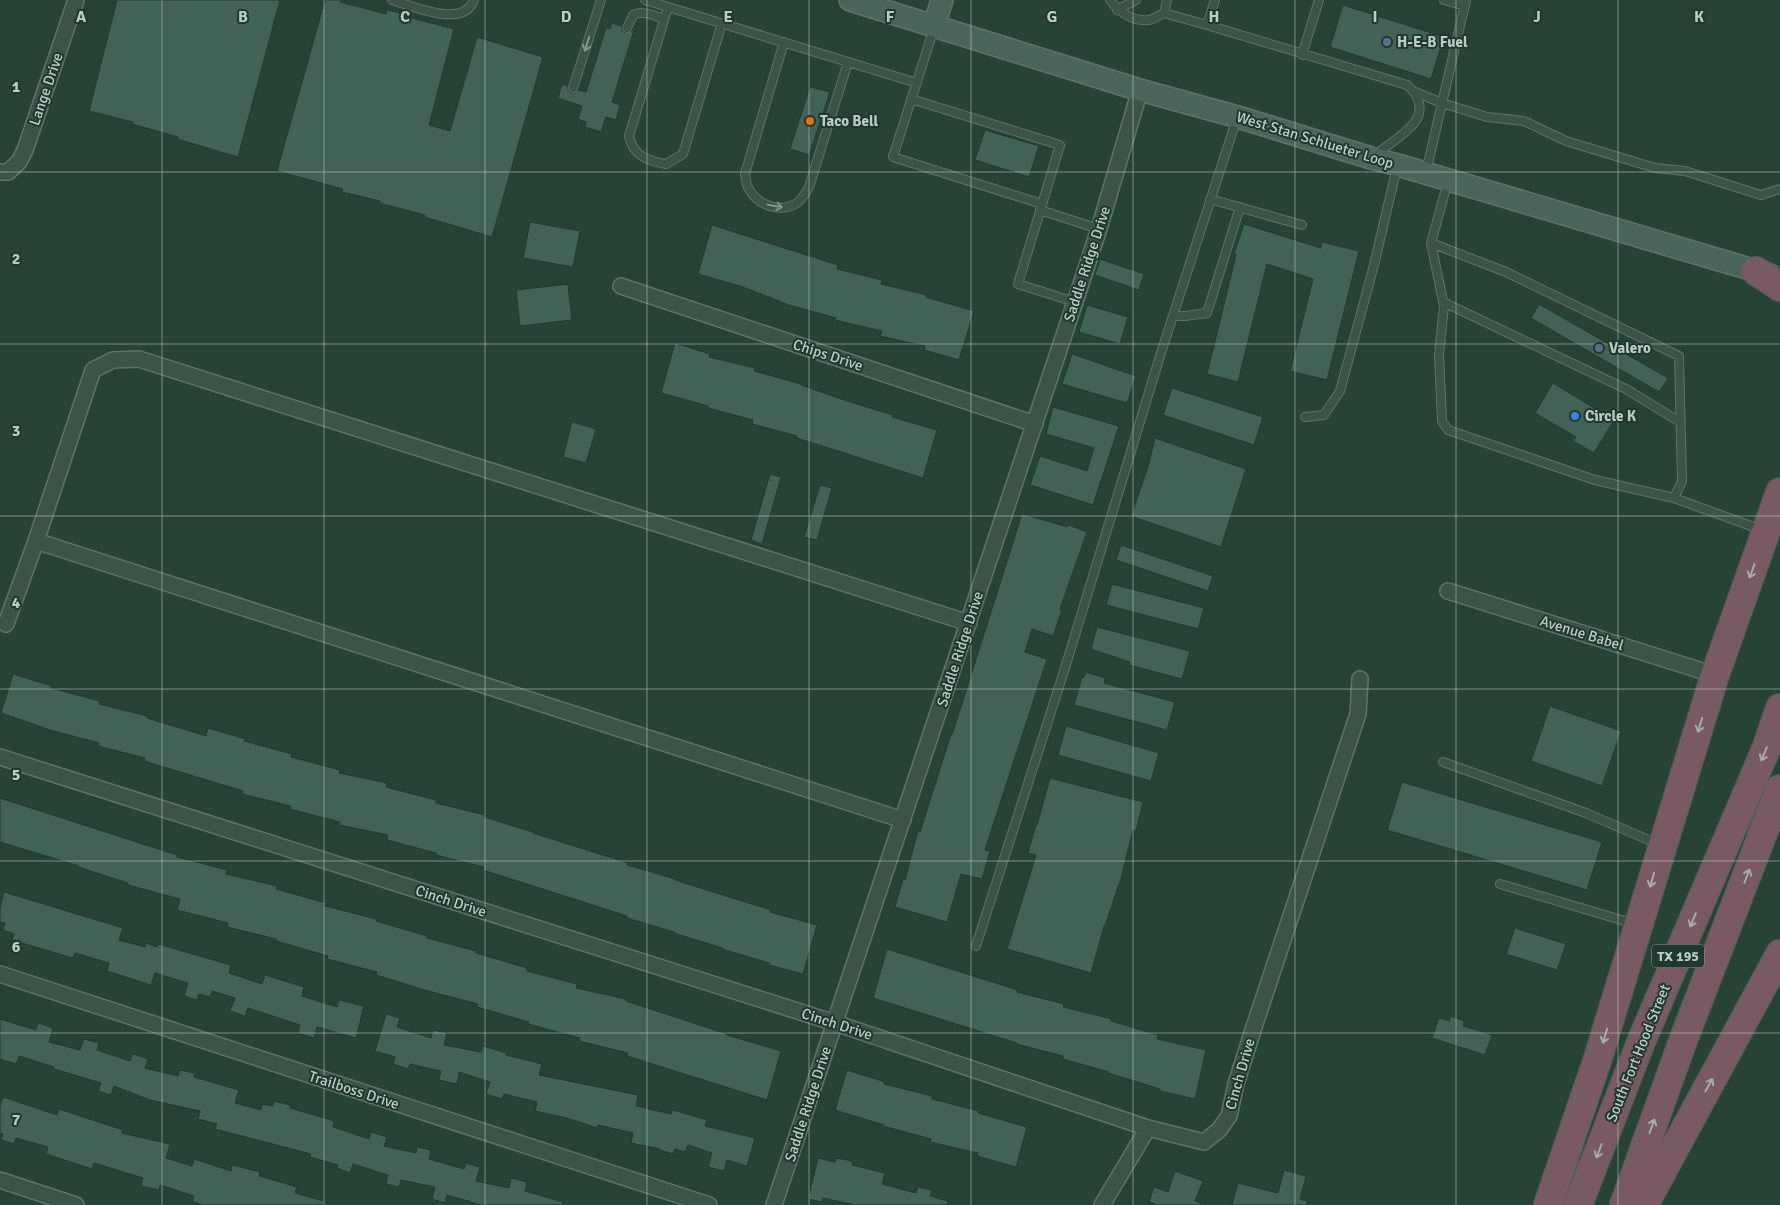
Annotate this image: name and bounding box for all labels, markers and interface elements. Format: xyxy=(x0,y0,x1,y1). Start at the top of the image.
text: A xyxy=(76,7,87,27)
text: B xyxy=(238,7,248,27)
text: C xyxy=(400,7,410,27)
text: D xyxy=(561,7,572,27)
text: E xyxy=(723,7,733,27)
text: F xyxy=(886,7,895,27)
text: G xyxy=(1047,7,1057,27)
text: H xyxy=(1209,7,1219,27)
text: I xyxy=(1372,7,1378,27)
text: J xyxy=(1533,7,1541,27)
text: K xyxy=(1694,7,1704,27)
place label: H-E-B Fuel xyxy=(1397,33,1468,51)
one-way arrow xyxy=(582,36,591,51)
marker: H-E-B Fuel xyxy=(1381,36,1393,48)
street label: Lange Drive xyxy=(25,50,67,128)
text: 1 xyxy=(12,77,21,97)
street label: West Stan Schlueter Loop xyxy=(1234,108,1396,173)
place label: Taco Bell xyxy=(820,112,879,130)
marker: Taco Bell xyxy=(804,115,816,127)
one-way arrow xyxy=(766,202,782,212)
street label: Saddle Ridge Drive xyxy=(1060,204,1114,324)
text: 2 xyxy=(12,249,20,269)
street label: Chips Drive xyxy=(791,335,865,375)
place label: Valero xyxy=(1609,339,1651,357)
marker: Valero xyxy=(1593,342,1605,354)
place label: Circle K xyxy=(1585,407,1637,425)
marker: Circle K xyxy=(1569,410,1581,422)
text: 3 xyxy=(12,421,20,441)
one-way arrow xyxy=(1747,563,1756,578)
street label: Saddle Ridge Drive xyxy=(933,589,987,709)
text: 4 xyxy=(12,593,21,613)
street label: Avenue Babel xyxy=(1538,612,1626,654)
one-way arrow xyxy=(1694,717,1704,733)
one-way arrow xyxy=(1759,746,1768,761)
text: 5 xyxy=(12,765,20,785)
one-way arrow xyxy=(1742,869,1752,884)
one-way arrow xyxy=(1647,872,1657,888)
street label: Cinch Drive xyxy=(413,881,489,921)
one-way arrow xyxy=(1688,912,1698,927)
text: 6 xyxy=(12,937,21,957)
road number: TX 195 xyxy=(1652,944,1704,968)
street label: South Fort Hood Street xyxy=(1602,982,1674,1124)
street label: Cinch Drive xyxy=(799,1004,875,1044)
one-way arrow xyxy=(1600,1028,1610,1044)
street label: Cinch Drive xyxy=(1221,1036,1259,1112)
street label: Saddle Ridge Drive xyxy=(781,1044,835,1164)
street label: Trailboss Drive xyxy=(307,1067,401,1113)
one-way arrow xyxy=(1704,1078,1714,1093)
text: 7 xyxy=(12,1110,21,1130)
one-way arrow xyxy=(1648,1118,1658,1134)
one-way arrow xyxy=(1594,1143,1603,1158)

